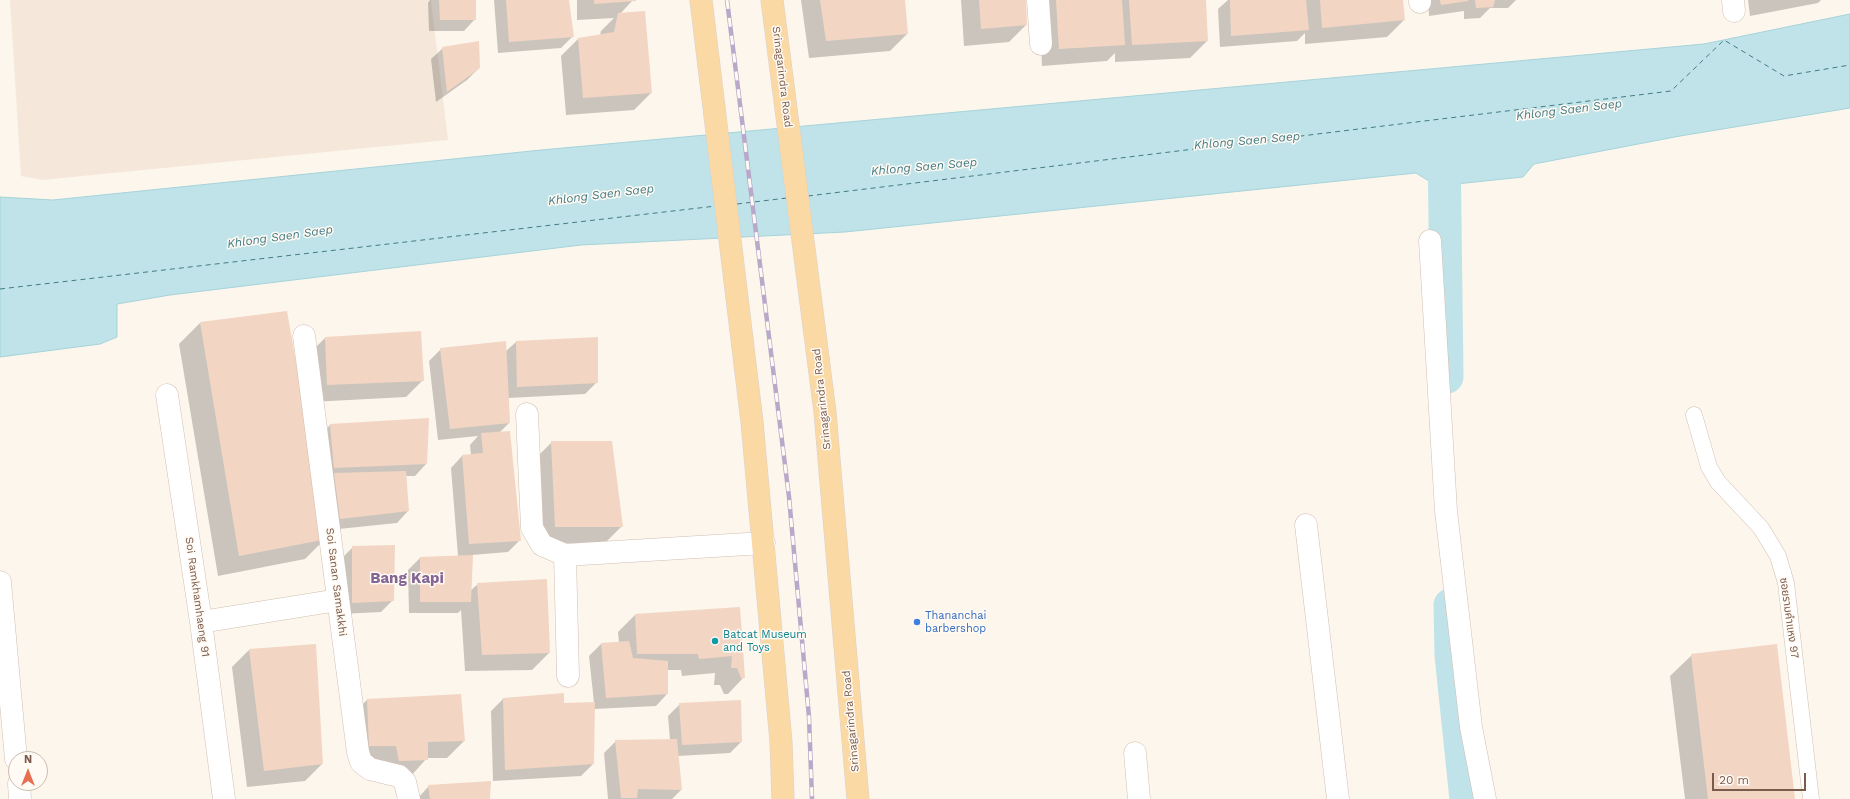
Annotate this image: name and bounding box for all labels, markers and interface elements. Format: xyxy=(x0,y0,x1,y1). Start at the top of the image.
street label: Srinagarindra Road xyxy=(769,26,795,128)
water label: Khlong Saen Saep xyxy=(1515,96,1623,124)
water label: Khlong Saen Saep xyxy=(1193,129,1301,153)
water label: Khlong Saen Saep xyxy=(870,155,978,179)
water label: Khlong Saen Saep xyxy=(547,181,655,209)
water label: Khlong Saen Saep xyxy=(226,222,334,252)
street label: Srinagarindra Road xyxy=(810,348,834,450)
street label: Soi Sanan Samakkhi xyxy=(323,527,349,637)
street label: Soi Ramkhamhaeng 91 xyxy=(182,536,212,658)
district label: Bang Kapi xyxy=(370,570,444,588)
street label: ซอยรามคำแหง 97 xyxy=(1777,577,1801,659)
place label: Thananchai barbershop xyxy=(925,609,986,635)
marker: Thananchai barbershop xyxy=(912,617,922,627)
place label: Batcat Museum and Toys xyxy=(723,628,807,654)
marker: Batcat Museum and Toys xyxy=(710,636,720,646)
street label: Srinagarindra Road xyxy=(840,670,862,772)
north arrow xyxy=(8,751,48,791)
text: N xyxy=(24,753,32,766)
scale bar xyxy=(1714,765,1808,791)
text: 20 m xyxy=(1719,773,1749,787)

